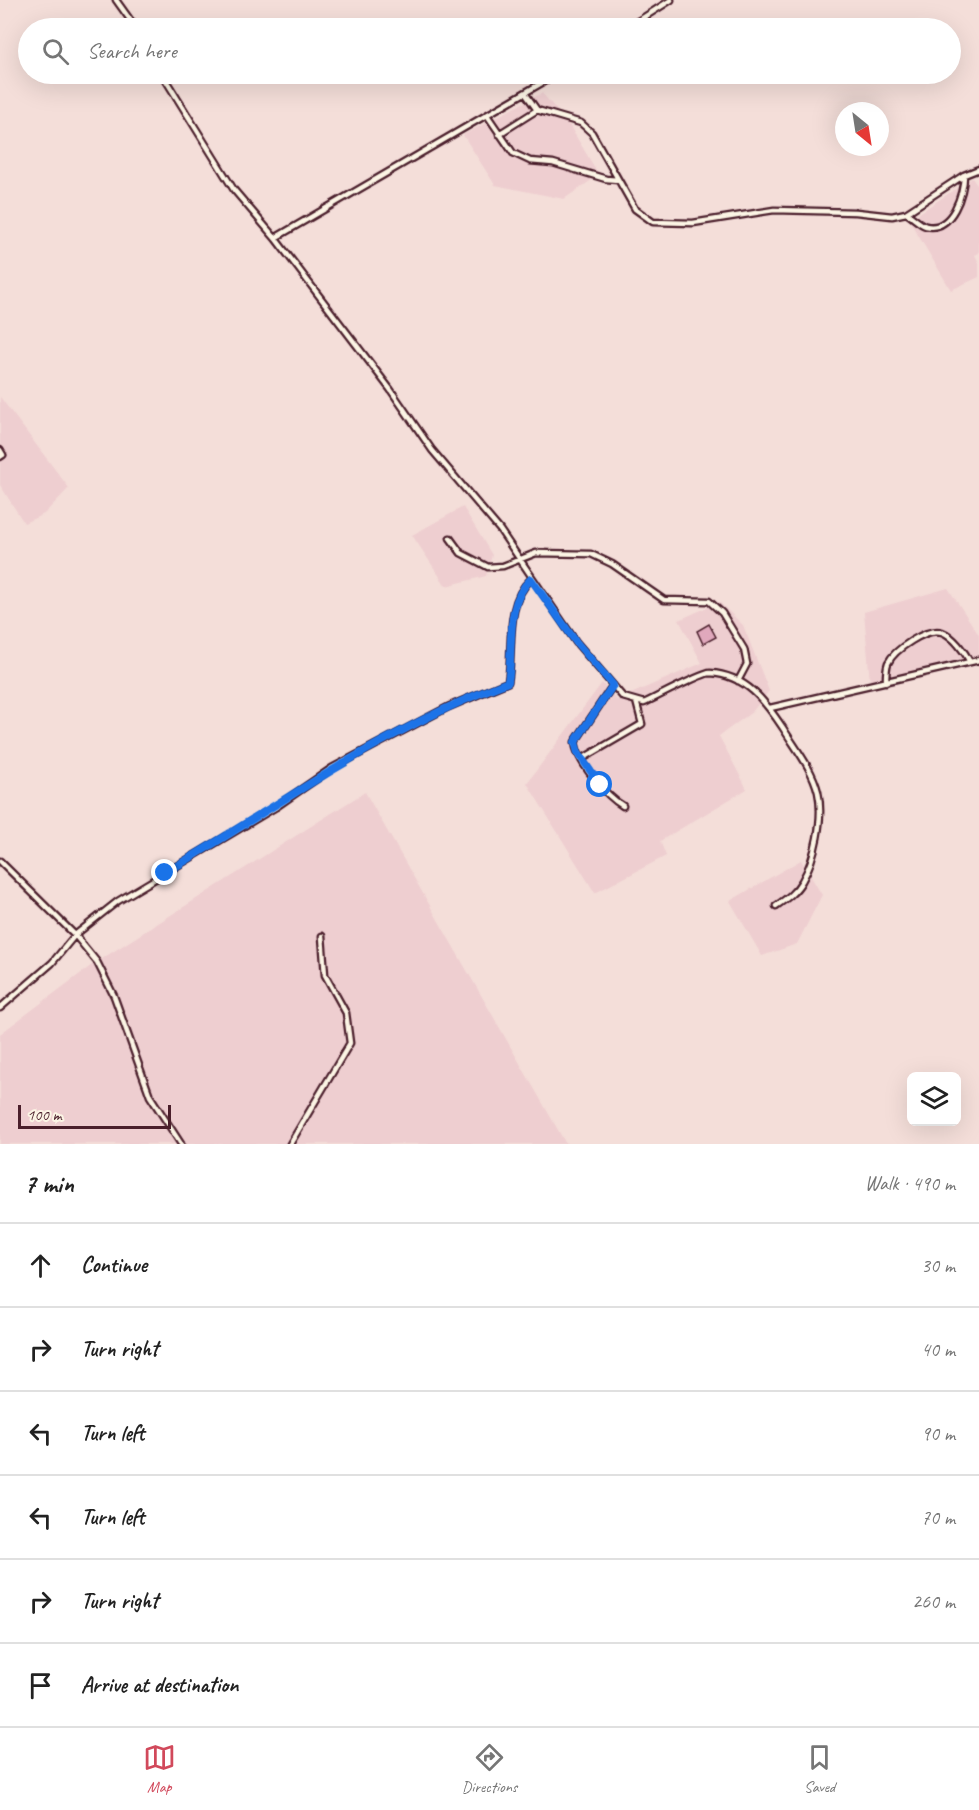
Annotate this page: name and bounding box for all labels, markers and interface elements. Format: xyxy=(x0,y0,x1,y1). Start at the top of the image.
search box xyxy=(18,18,961,84)
icon: search xyxy=(39,35,72,68)
text: Search here xyxy=(87,37,177,65)
north arrow xyxy=(835,102,889,156)
route start xyxy=(586,771,612,797)
route end xyxy=(151,859,177,885)
map controls xyxy=(907,1072,961,1126)
button: layers xyxy=(907,1072,961,1126)
scale bar xyxy=(18,1102,171,1130)
text: 100 m xyxy=(27,1105,61,1125)
text: 7 min xyxy=(24,1167,74,1200)
text: Walk · 490 m xyxy=(865,1171,955,1196)
icon: ahead xyxy=(24,1249,57,1282)
text: Continue xyxy=(81,1251,147,1279)
text: 30 m xyxy=(921,1253,955,1278)
icon: right xyxy=(24,1333,57,1366)
text: Turn right xyxy=(81,1335,158,1363)
text: 40 m xyxy=(921,1337,955,1362)
icon: left xyxy=(24,1417,57,1450)
text: Turn left xyxy=(81,1419,145,1447)
text: 90 m xyxy=(921,1421,955,1446)
icon: left xyxy=(24,1501,57,1534)
text: Turn left xyxy=(81,1503,145,1531)
text: 70 m xyxy=(921,1505,955,1530)
icon: right xyxy=(24,1585,57,1618)
text: Turn right xyxy=(81,1587,158,1615)
text: 260 m xyxy=(912,1589,955,1614)
icon: arrive xyxy=(24,1669,57,1702)
text: Arrive at destination xyxy=(81,1671,238,1699)
tab: Map xyxy=(143,1741,176,1797)
tab: Directions xyxy=(462,1741,517,1797)
tab: Saved xyxy=(803,1741,836,1797)

